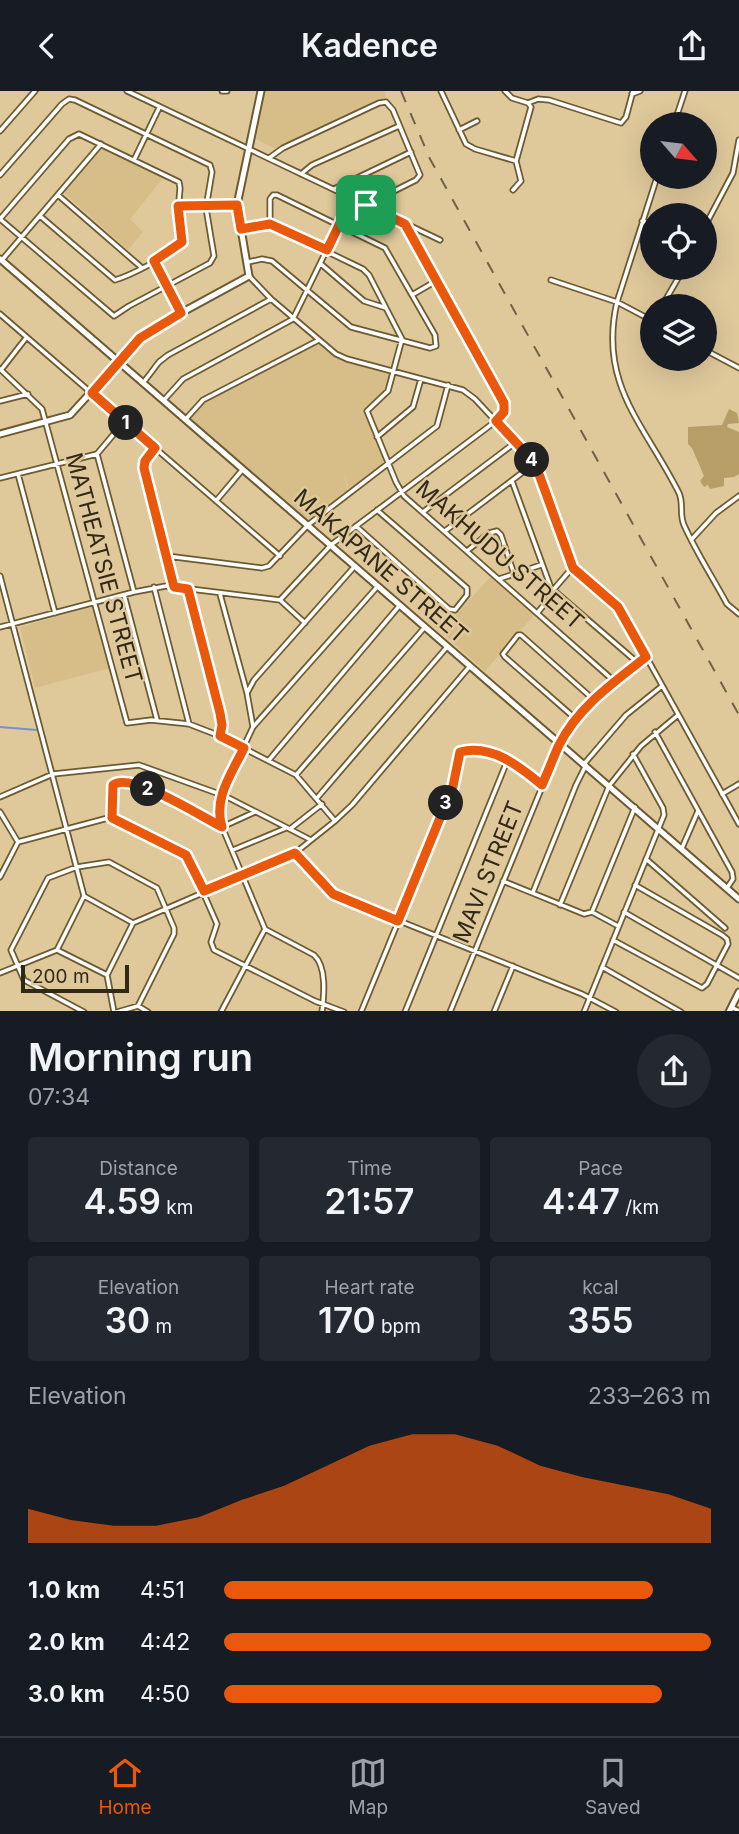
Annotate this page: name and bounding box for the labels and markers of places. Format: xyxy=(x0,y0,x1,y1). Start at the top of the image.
pin xyxy=(336,175,396,235)
pin: 1 xyxy=(108,405,144,441)
pin: 4 xyxy=(514,443,550,477)
pin: 2 xyxy=(130,771,166,807)
pin: 3 xyxy=(428,785,464,821)

